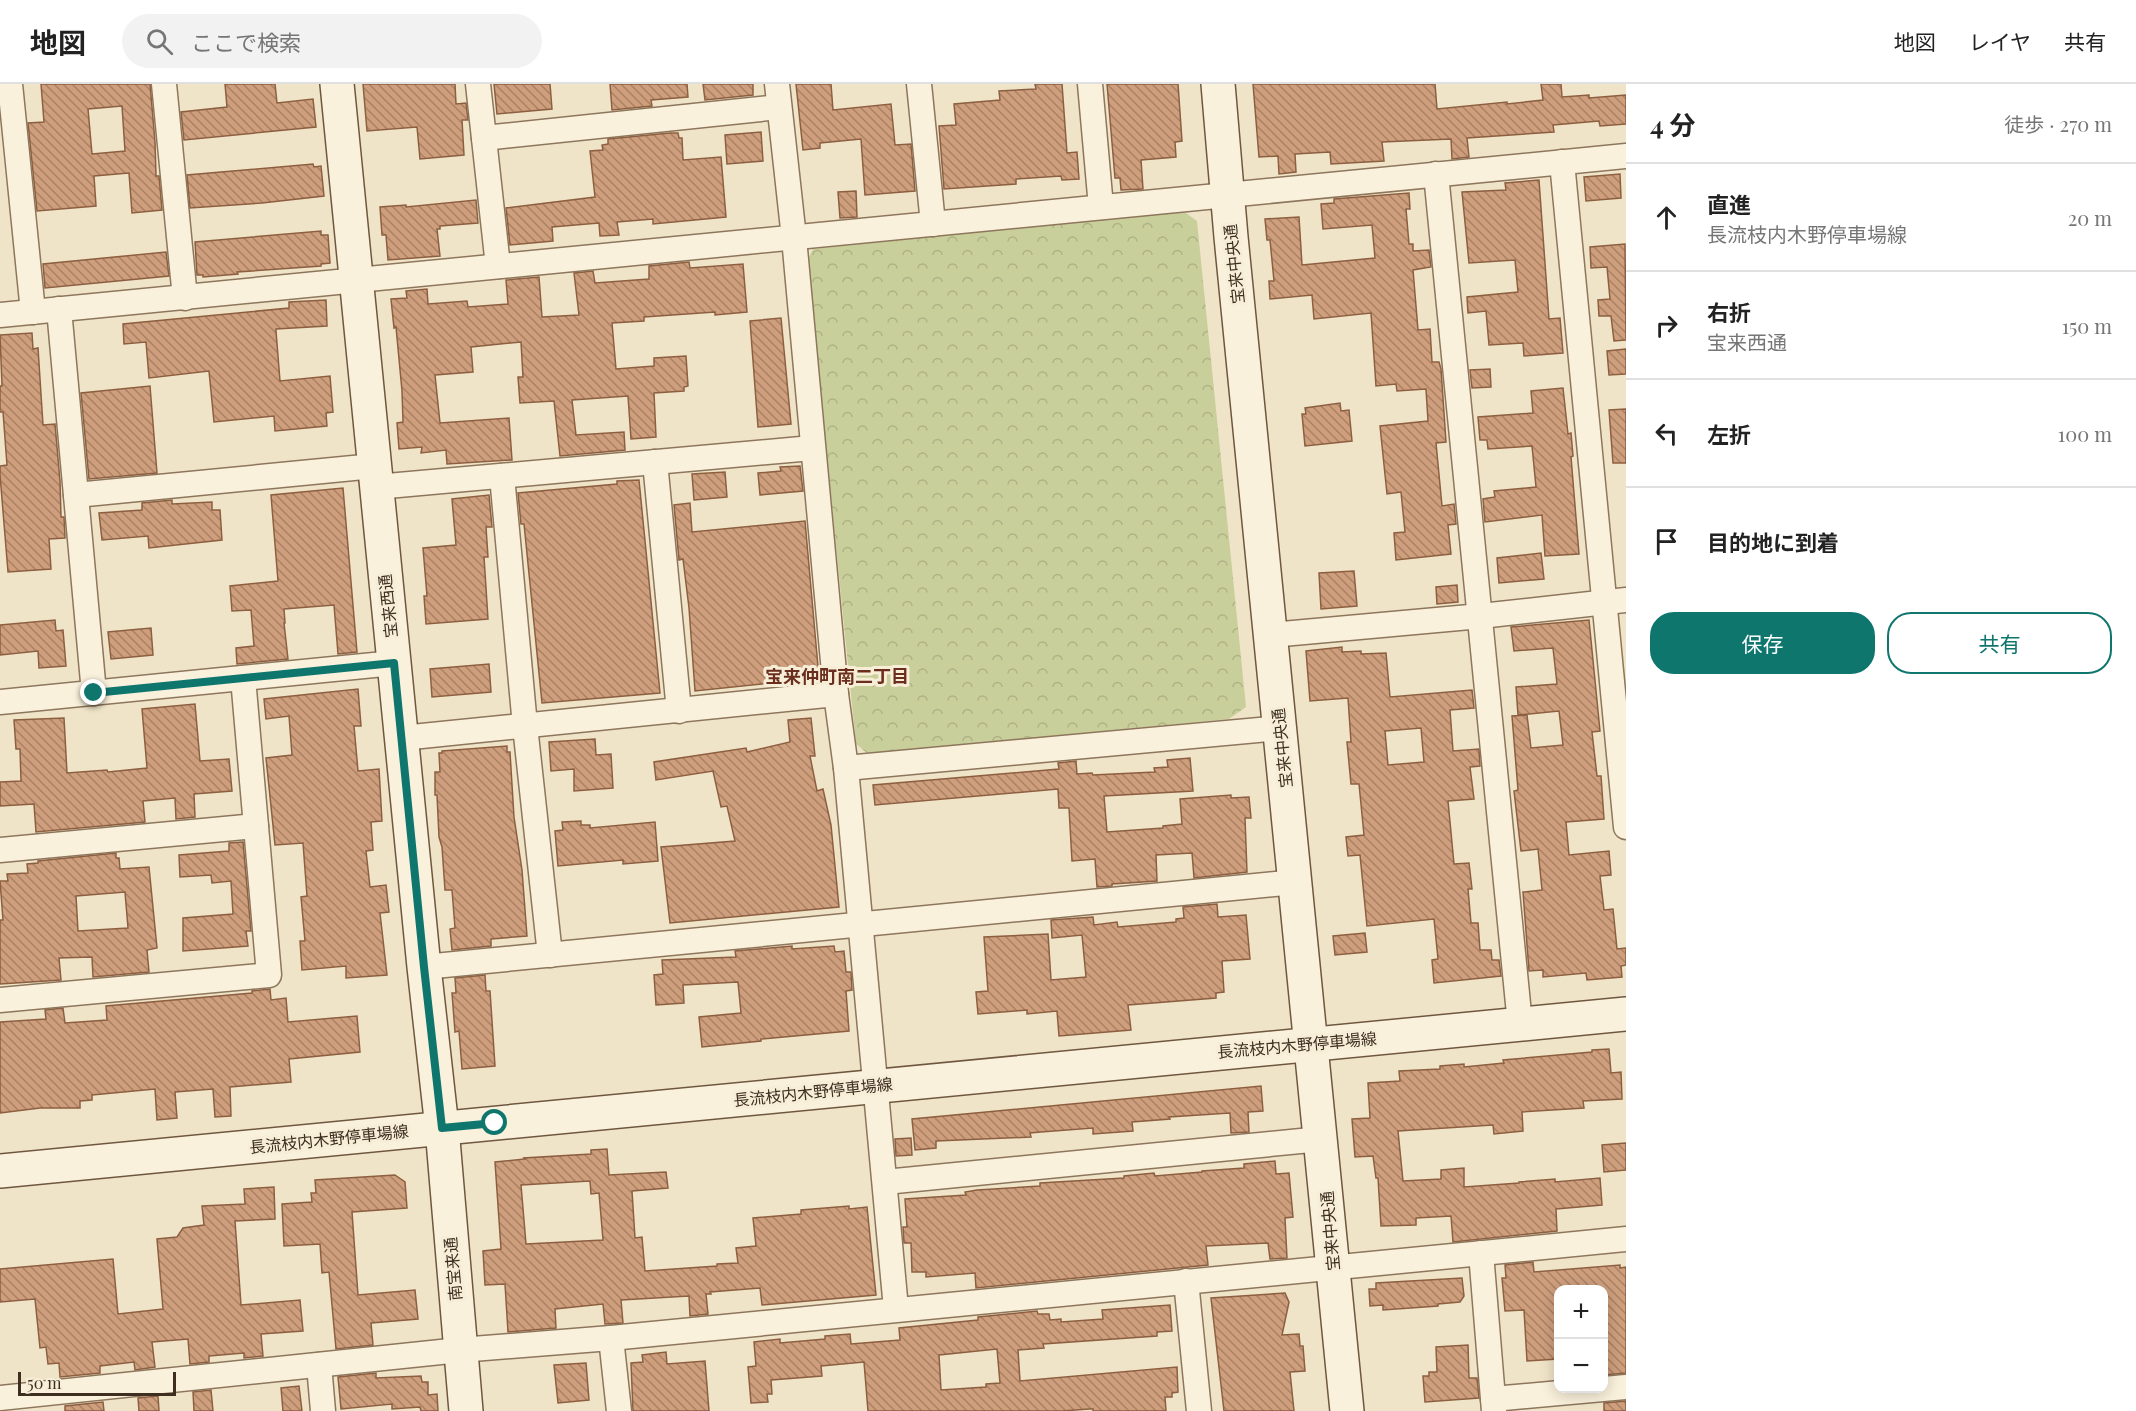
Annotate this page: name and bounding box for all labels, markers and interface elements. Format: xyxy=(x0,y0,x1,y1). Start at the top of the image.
search box xyxy=(122,14,542,68)
text: 地図 xyxy=(30,23,86,60)
icon: search xyxy=(143,25,176,58)
text: ここで検索 xyxy=(191,27,301,57)
text: 地図 xyxy=(1894,27,1936,55)
text: レイヤ xyxy=(1969,27,2031,55)
text: 共有 xyxy=(2064,27,2106,55)
text: 4 分 xyxy=(1650,107,1696,142)
text: 徒歩 · 270 m xyxy=(2004,110,2112,137)
text: 直進 xyxy=(1707,189,1751,219)
icon: ahead xyxy=(1650,201,1683,234)
text: 20 m xyxy=(2068,204,2112,231)
text: 長流枝内木野停車場線 xyxy=(1707,220,1907,247)
street label: 宝来中央通 xyxy=(1219,223,1248,305)
text: 右折 xyxy=(1707,297,1751,327)
icon: right xyxy=(1650,309,1683,342)
text: 150 m xyxy=(2062,312,2112,339)
text: 宝来西通 xyxy=(1707,328,1787,355)
icon: left xyxy=(1650,417,1683,450)
text: 左折 xyxy=(1707,419,1751,449)
text: 100 m xyxy=(2058,420,2112,447)
icon: arrive xyxy=(1650,525,1683,558)
text: 目的地に到着 xyxy=(1707,527,1839,557)
street label: 宝来西通 xyxy=(374,573,401,639)
button: 保存 xyxy=(1650,612,1875,674)
button: 共有 xyxy=(1887,612,2112,674)
district label: 宝来仲町南二丁目 xyxy=(765,664,909,688)
route end xyxy=(80,679,106,705)
street label: 宝来中央通 xyxy=(1267,707,1296,789)
street label: 長流枝内木野停車場線 xyxy=(1216,1027,1378,1062)
street label: 長流枝内木野停車場線 xyxy=(732,1073,894,1110)
route start xyxy=(481,1109,507,1135)
street label: 長流枝内木野停車場線 xyxy=(248,1120,410,1157)
street label: 宝来中央通 xyxy=(1316,1190,1343,1272)
street label: 南宝来通 xyxy=(439,1236,466,1302)
map controls xyxy=(1554,1285,1608,1393)
button: + xyxy=(1554,1285,1608,1339)
button: − xyxy=(1554,1339,1608,1393)
scale bar xyxy=(18,1369,176,1396)
text: 50 m xyxy=(27,1372,61,1393)

